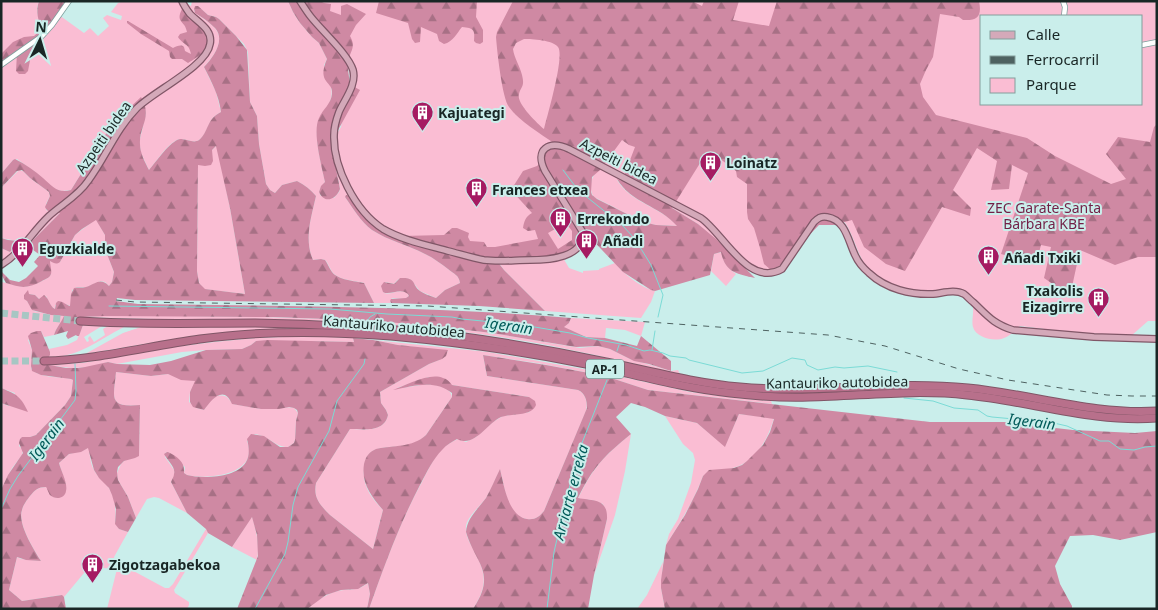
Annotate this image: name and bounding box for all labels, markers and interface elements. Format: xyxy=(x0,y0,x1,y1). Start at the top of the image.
north arrow xyxy=(15,15,65,65)
legend xyxy=(980,15,1143,105)
text: N xyxy=(35,17,48,37)
text: Calle xyxy=(1026,24,1060,44)
text: Ferrocarril xyxy=(1026,49,1099,69)
text: Parque xyxy=(1026,74,1076,94)
street label: Azpeiti bidea xyxy=(71,97,135,177)
building icon: Kajuategi xyxy=(410,100,434,131)
place label: Kajuategi xyxy=(438,103,505,122)
street label: Azpeiti bidea xyxy=(577,133,661,189)
building icon: Loinatz xyxy=(698,150,722,181)
place label: Loinatz xyxy=(726,153,777,172)
building icon: Frances etxea xyxy=(464,177,488,208)
place label: Frances etxea xyxy=(492,180,588,199)
park label: ZEC Garate-Santa Bárbara KBE xyxy=(987,198,1101,233)
building icon: Errekondo xyxy=(549,206,573,237)
place label: Errekondo xyxy=(577,209,650,228)
building icon: Añadi xyxy=(575,228,599,259)
place label: Añadi xyxy=(603,231,643,250)
building icon: Eguzkialde xyxy=(11,236,35,267)
place label: Eguzkialde xyxy=(39,239,114,258)
building icon: Añadi Txiki xyxy=(976,245,1000,276)
place label: Añadi Txiki xyxy=(1004,248,1081,267)
place label: Txakolis Eizagirre xyxy=(1022,281,1083,316)
building icon: Txakolis Eizagirre xyxy=(1087,286,1111,317)
street label: Kantauriko autobidea xyxy=(322,310,466,342)
water label: Igerain xyxy=(483,312,534,338)
road number: AP-1 xyxy=(586,359,624,378)
street label: Kantauriko autobidea xyxy=(766,371,908,393)
water label: Igerain xyxy=(1006,408,1057,434)
water label: Igerain xyxy=(23,414,68,465)
water label: Arriarte erreka xyxy=(547,442,592,543)
building icon: Zigotzagabekoa xyxy=(81,552,105,583)
place label: Zigotzagabekoa xyxy=(109,555,221,574)

